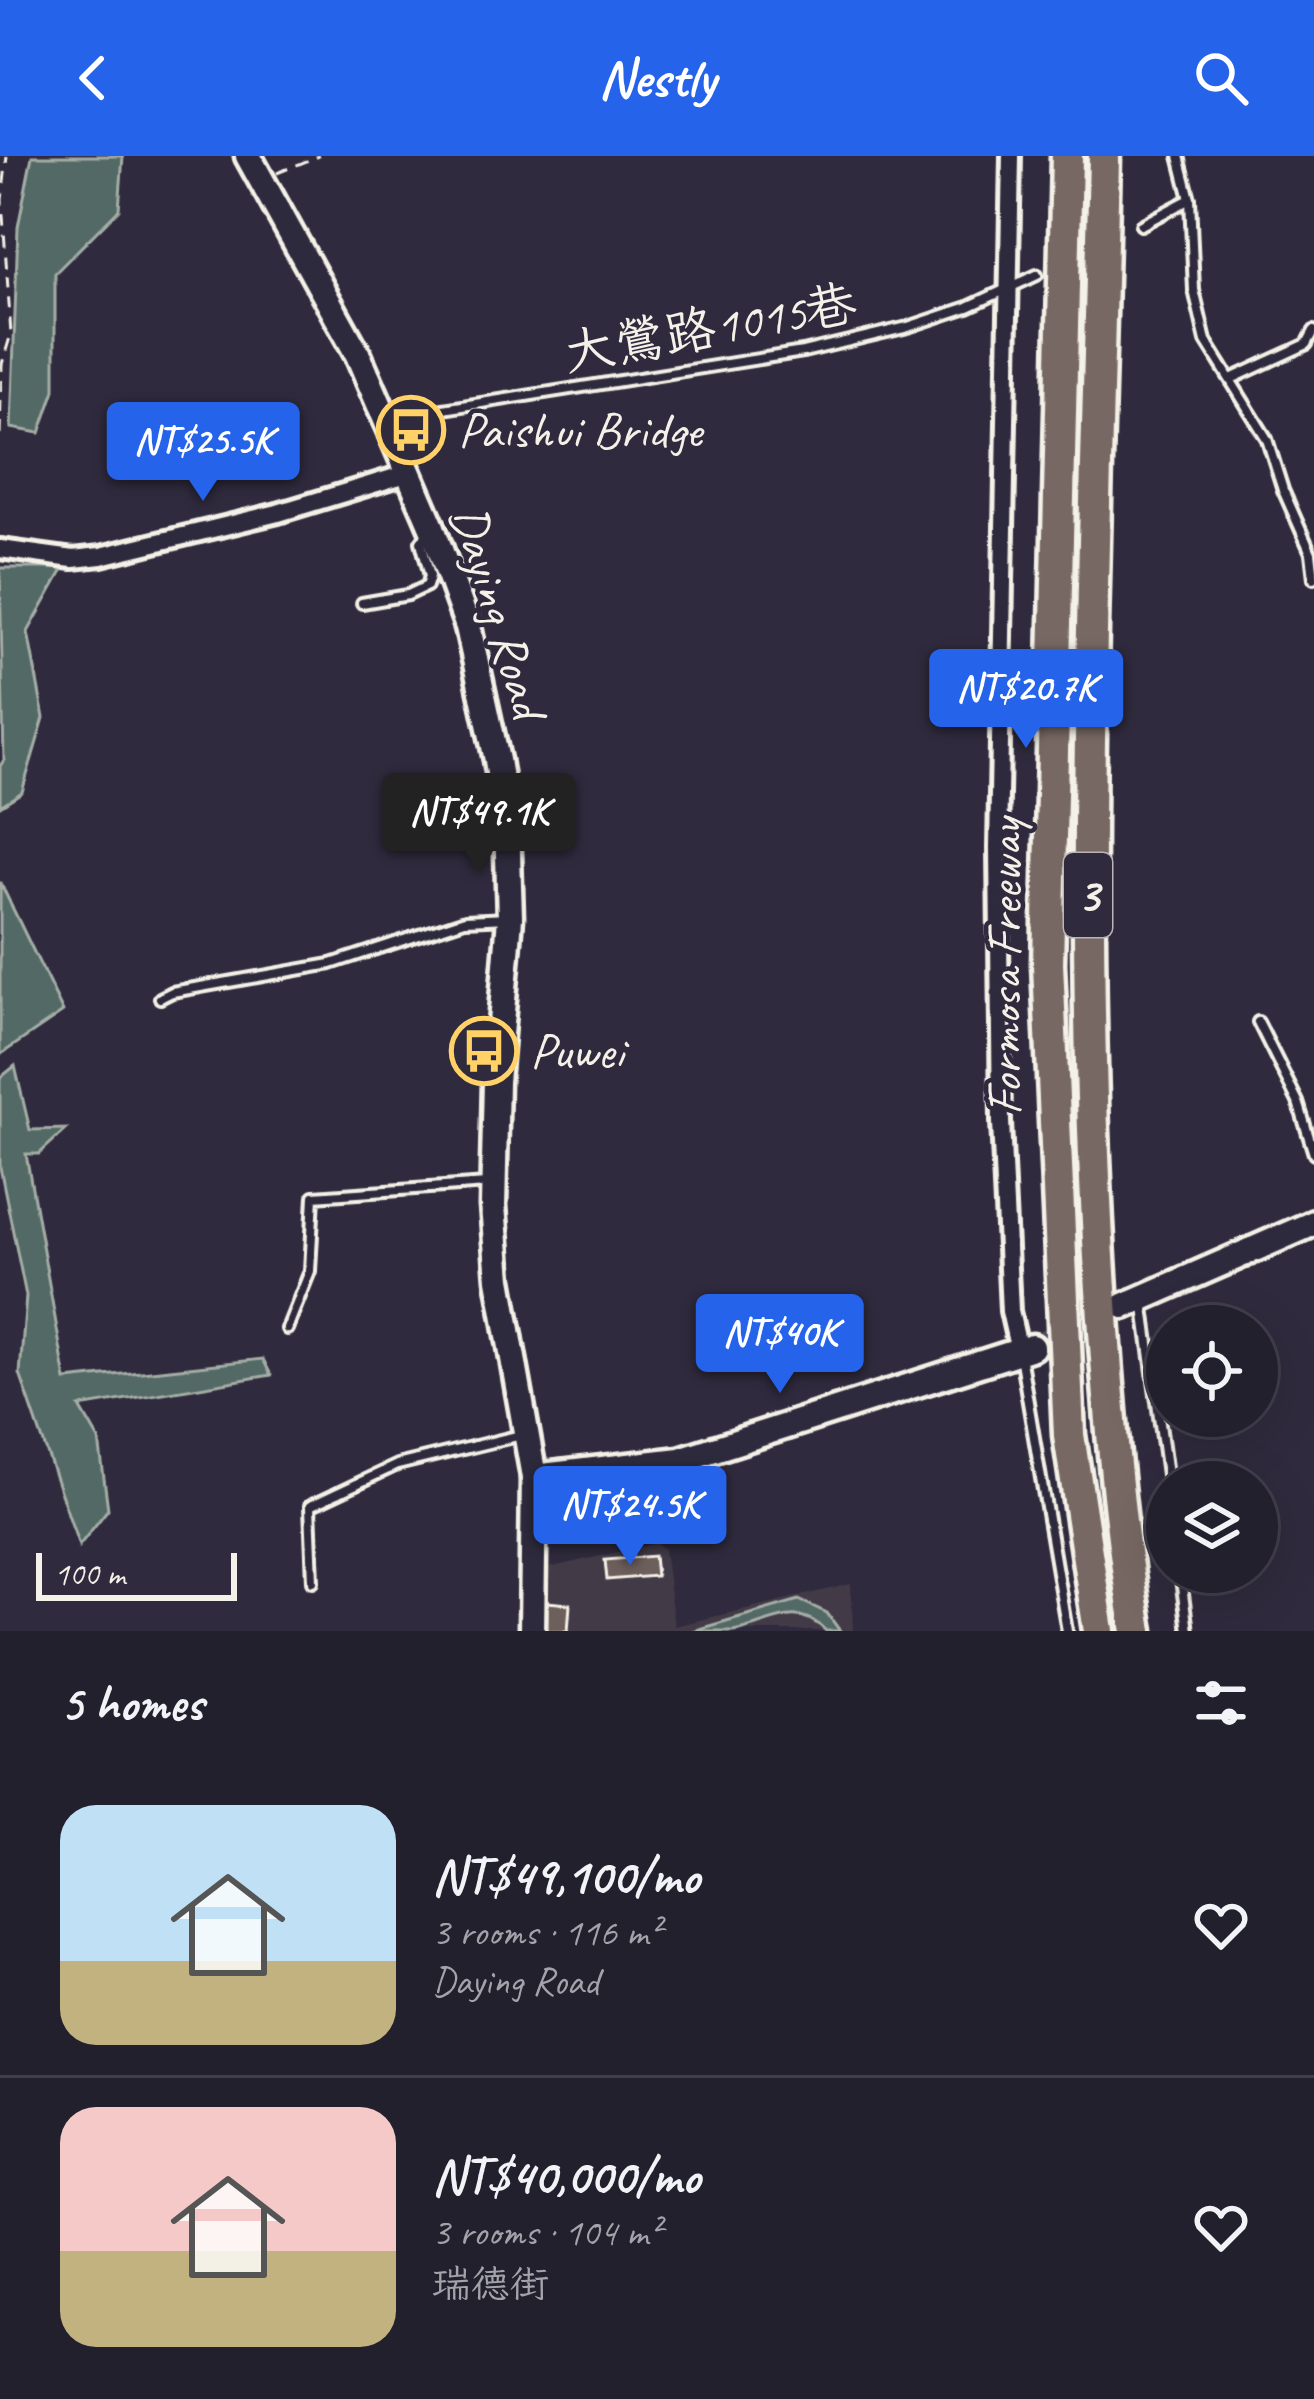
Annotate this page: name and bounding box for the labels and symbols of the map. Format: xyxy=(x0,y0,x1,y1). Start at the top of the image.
street label: 大鶯路1015巷 xyxy=(559,271,861,385)
bus stop icon: Paishui Bridge xyxy=(376,395,446,465)
place label: Paishui Bridge xyxy=(458,398,705,462)
pin: NT$25.5K xyxy=(79,402,327,504)
street label: Daying Road xyxy=(436,497,564,731)
pin: NT$20.7K xyxy=(902,649,1150,751)
pin: NT$49.1K xyxy=(355,773,603,875)
street label: Formosa Freeway xyxy=(972,814,1036,1116)
road number: 3 xyxy=(1064,853,1112,937)
bus stop icon: Puwei xyxy=(449,1016,519,1086)
place label: Puwei xyxy=(530,1019,630,1083)
pin: NT$40K xyxy=(682,1294,878,1396)
pin: NT$24.5K xyxy=(506,1466,754,1568)
scale bar xyxy=(36,1547,237,1600)

